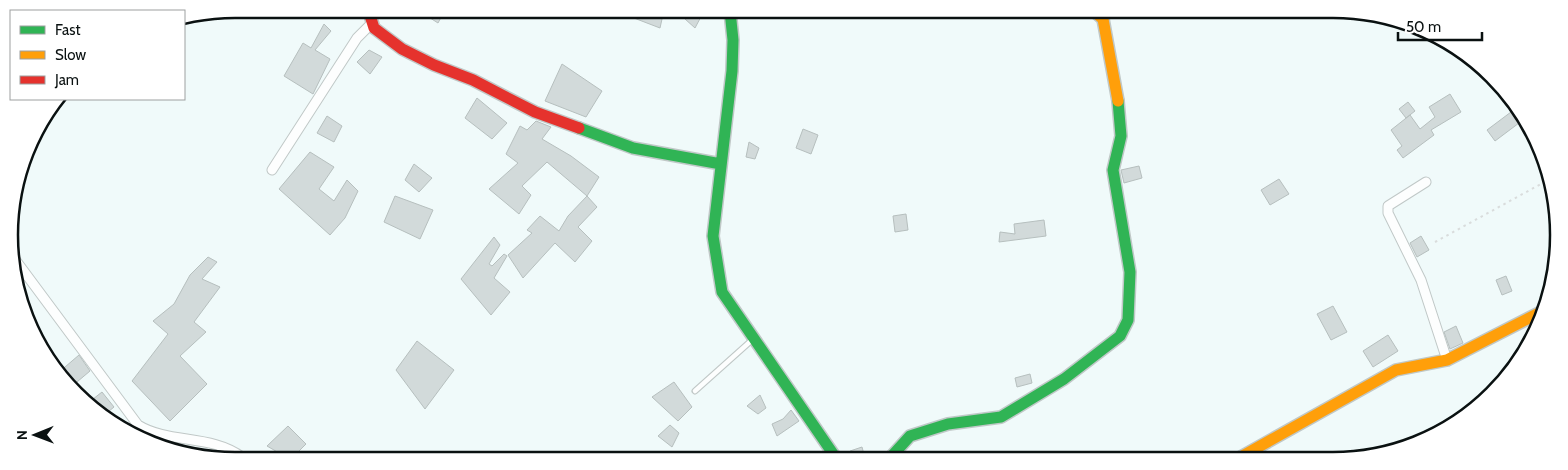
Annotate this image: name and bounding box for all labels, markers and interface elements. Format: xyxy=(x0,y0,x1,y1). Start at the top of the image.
legend xyxy=(10,10,185,100)
scale bar xyxy=(1398,10,1482,42)
text: 50 m xyxy=(1406,18,1441,36)
text: Fast xyxy=(55,21,80,39)
text: Slow xyxy=(55,46,86,64)
text: Jam xyxy=(54,71,79,89)
north arrow xyxy=(10,410,60,460)
text: N xyxy=(13,430,31,440)

